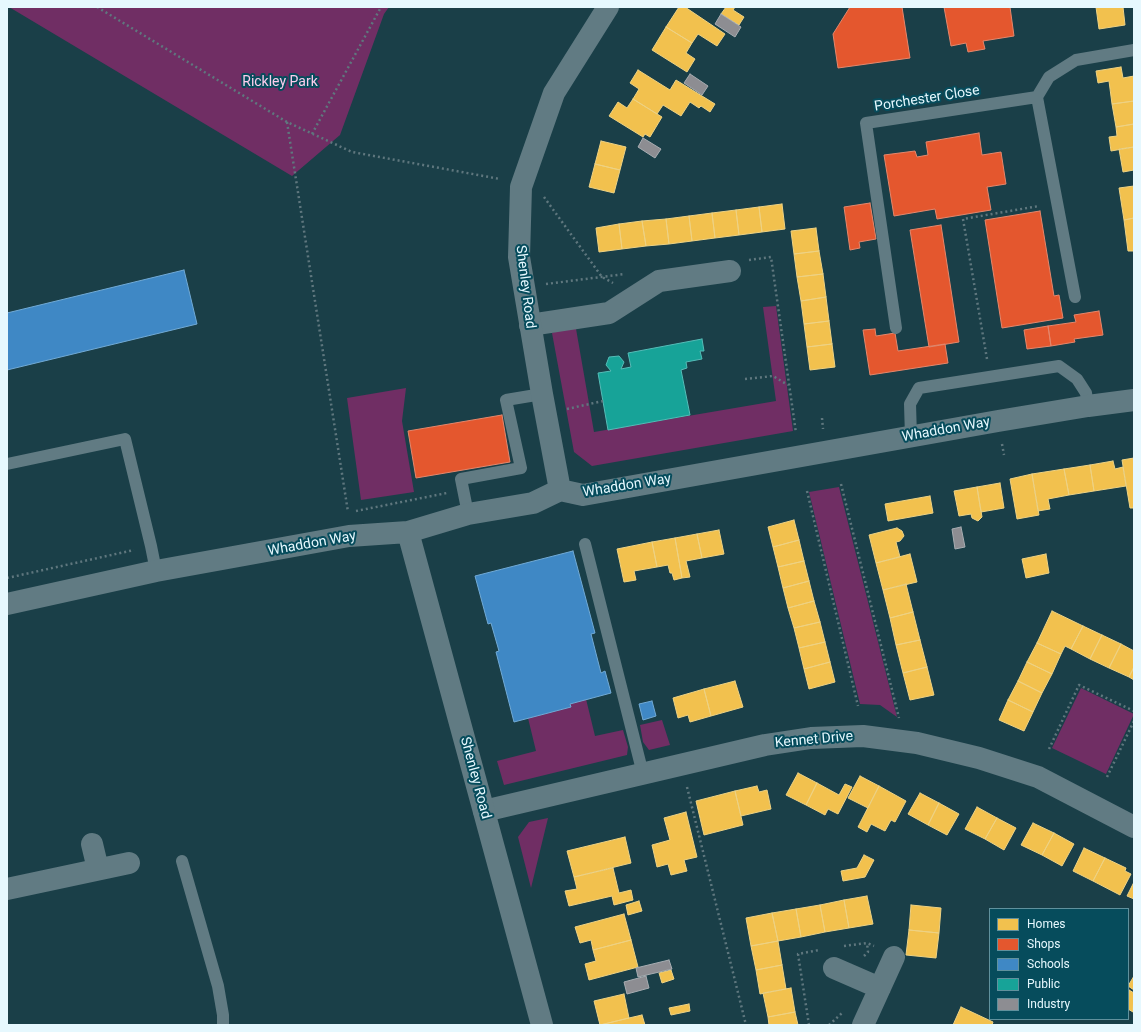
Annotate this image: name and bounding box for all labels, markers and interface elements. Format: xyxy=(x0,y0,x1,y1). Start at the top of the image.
park label: Rickley Park xyxy=(242,74,318,90)
street label: Porchester Close xyxy=(873,82,981,116)
street label: Shenley Road xyxy=(512,244,538,330)
street label: Whaddon Way xyxy=(901,414,991,446)
street label: Whaddon Way xyxy=(582,471,672,501)
street label: Whaddon Way xyxy=(267,528,357,560)
street label: Kennet Drive xyxy=(774,728,854,752)
street label: Shenley Road xyxy=(456,735,494,821)
legend xyxy=(989,908,1129,1020)
text: Homes xyxy=(1027,917,1065,931)
text: Shops xyxy=(1027,937,1061,951)
text: Schools xyxy=(1027,957,1070,971)
text: Public xyxy=(1027,977,1060,991)
text: Industry xyxy=(1027,997,1070,1011)

